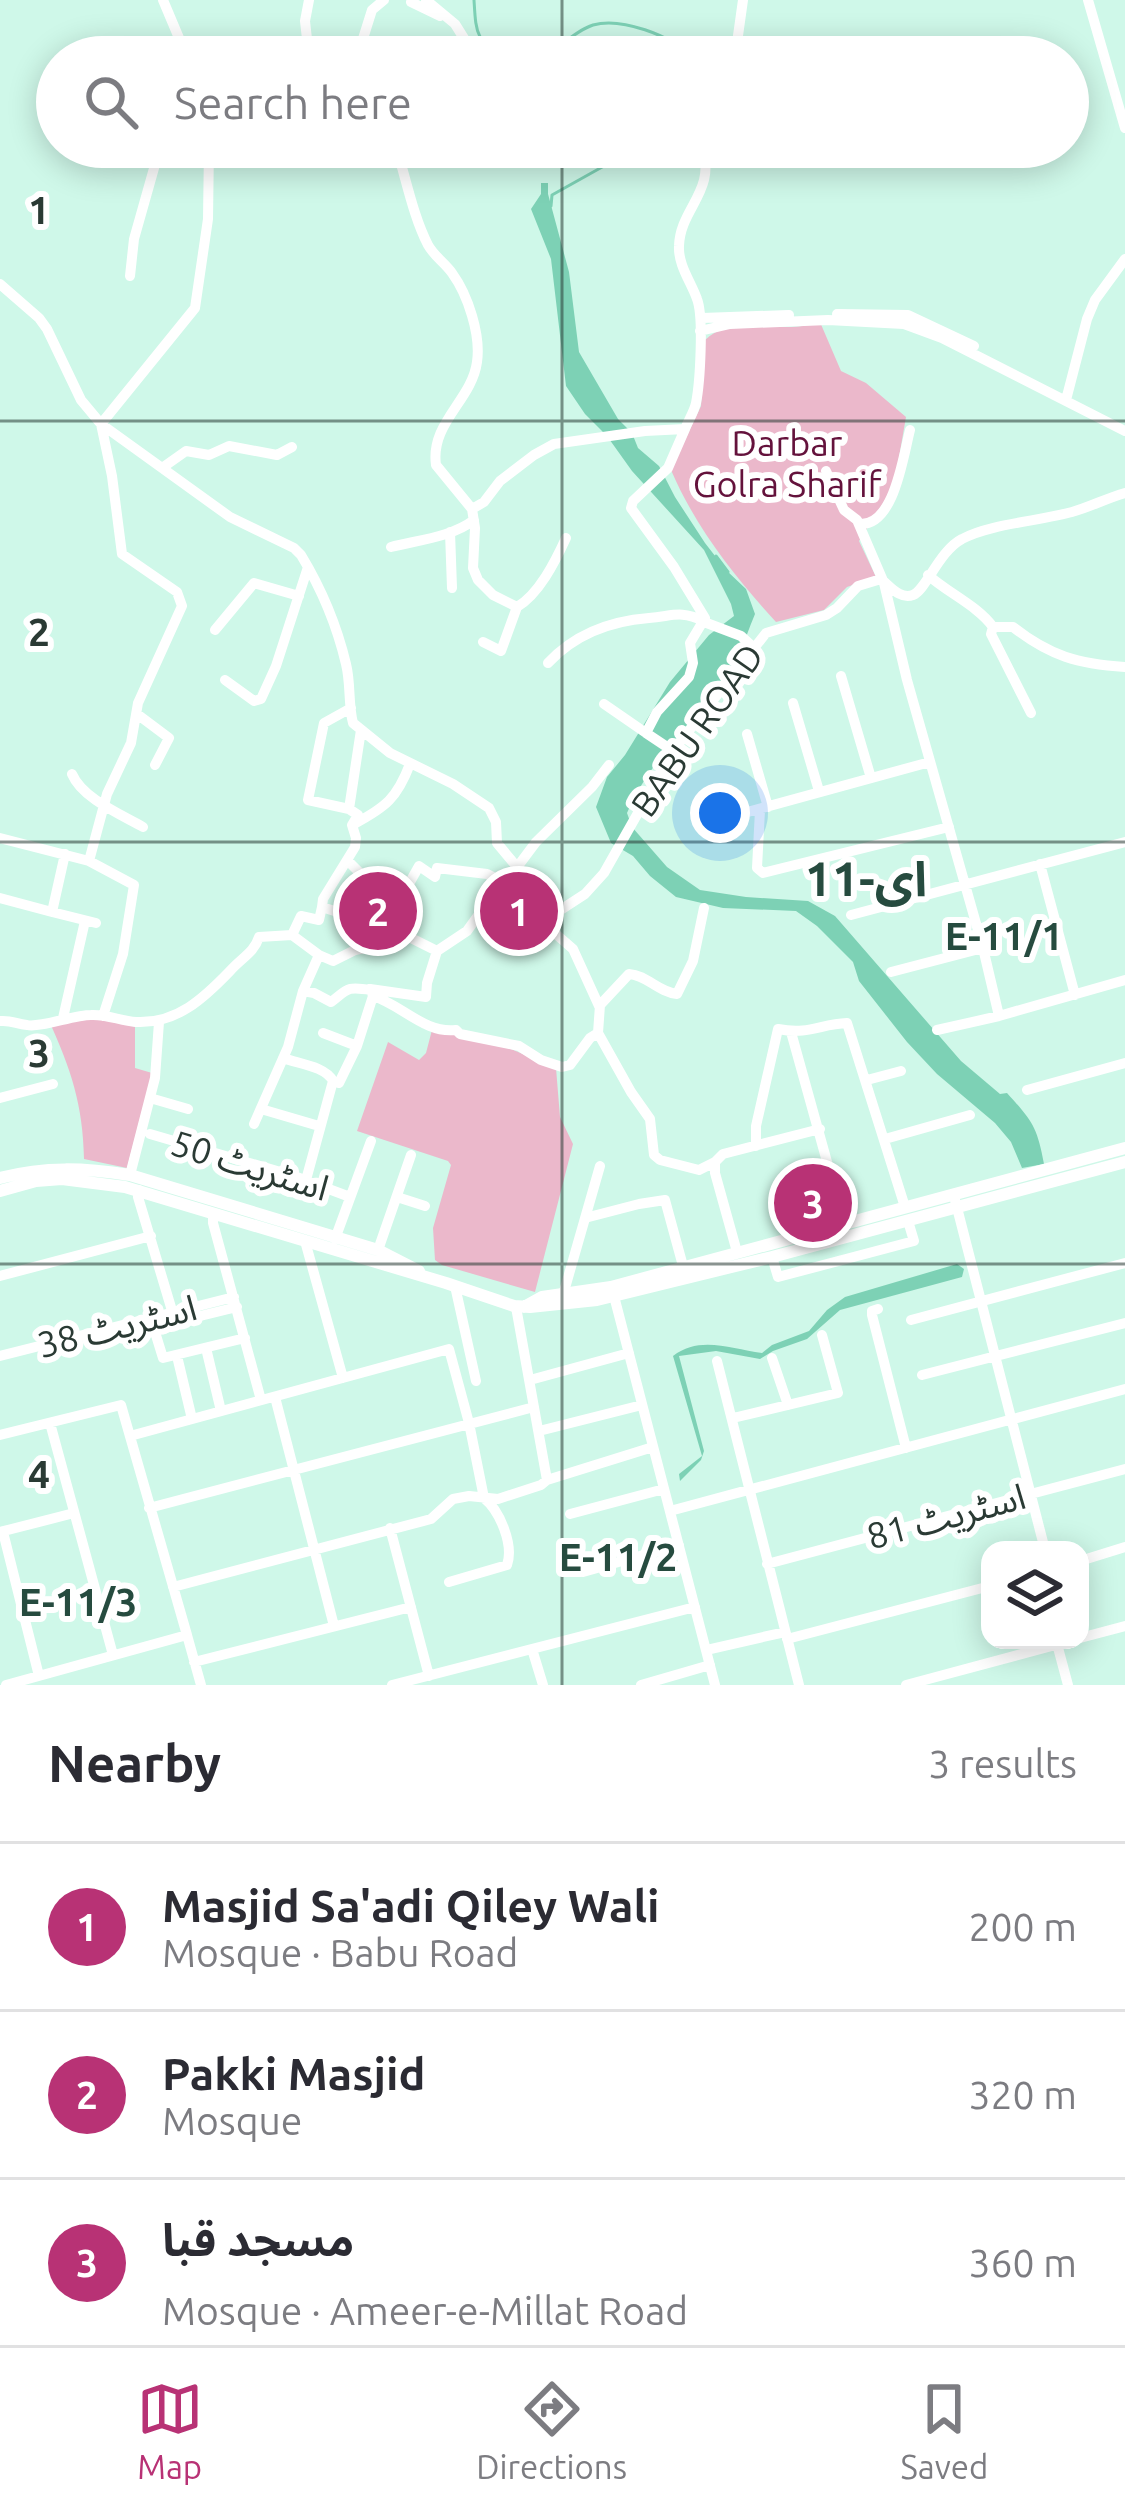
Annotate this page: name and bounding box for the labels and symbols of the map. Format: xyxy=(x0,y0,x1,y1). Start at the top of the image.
text: 1 xyxy=(28,188,50,231)
park label: Darbar Golra Sharif xyxy=(693,422,882,504)
text: 2 xyxy=(28,610,50,653)
street label: BABU ROAD xyxy=(622,636,771,824)
your location xyxy=(690,783,750,843)
district label: ای-11 xyxy=(805,851,927,907)
pin: 2 xyxy=(339,866,417,956)
pin: 1 xyxy=(480,866,558,956)
district label: E-11/1 xyxy=(945,914,1063,957)
text: 3 xyxy=(28,1031,50,1074)
street label: اسٹریٹ 50 xyxy=(166,1121,334,1210)
pin: 3 xyxy=(774,1158,852,1248)
street label: اسٹریٹ 38 xyxy=(33,1286,201,1367)
text: 4 xyxy=(28,1452,50,1495)
street label: اسٹریٹ 81 xyxy=(862,1475,1030,1558)
district label: E-11/2 xyxy=(559,1535,677,1578)
district label: E-11/3 xyxy=(19,1580,137,1623)

